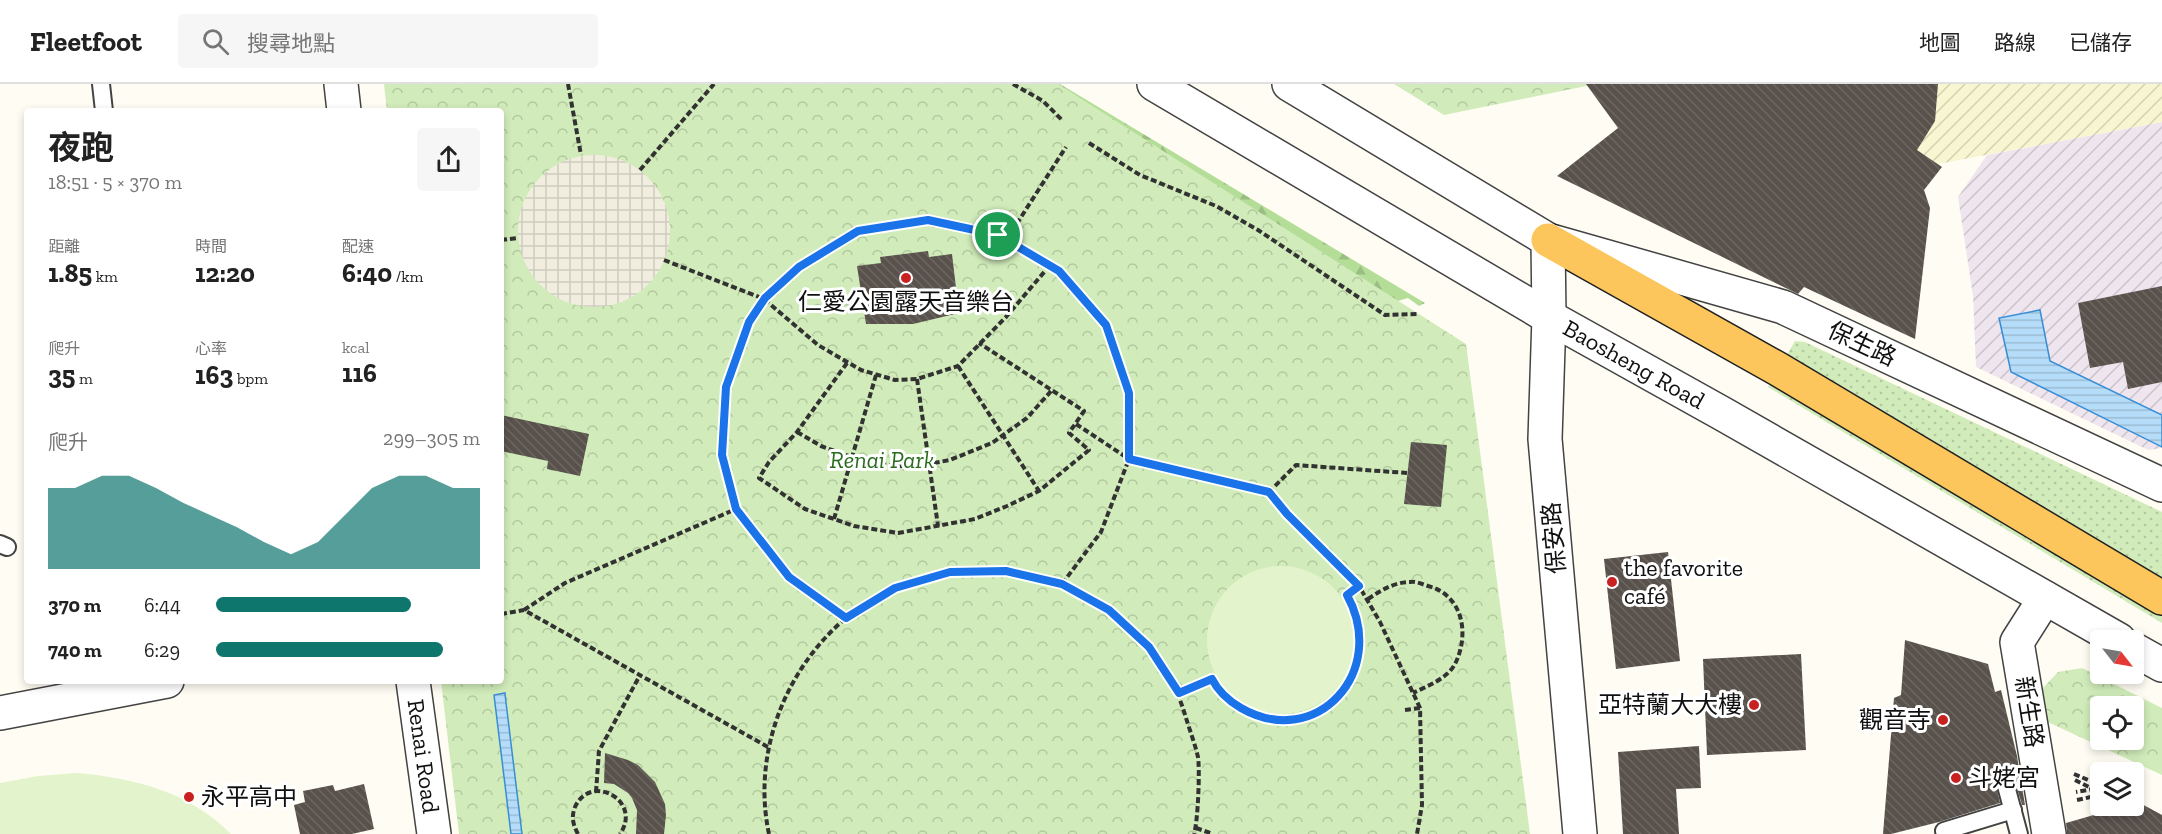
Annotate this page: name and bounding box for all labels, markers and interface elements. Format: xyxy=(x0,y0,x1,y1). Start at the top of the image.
search box xyxy=(178,14,598,68)
text: Fleetfoot xyxy=(30,25,142,58)
icon: search xyxy=(199,25,232,58)
text: 搜尋地點 xyxy=(247,30,335,57)
text: 地圖 xyxy=(1919,30,1961,55)
text: 路線 xyxy=(1994,30,2036,55)
text: 已儲存 xyxy=(2069,30,2132,55)
text: 夜跑 xyxy=(48,128,114,167)
button: share xyxy=(417,128,480,191)
text: 18:51 · 5 × 370 m xyxy=(48,170,182,194)
pin xyxy=(972,209,1023,260)
icon: arrive xyxy=(981,218,1014,251)
text: 距離 xyxy=(48,237,80,256)
text: 時間 xyxy=(195,237,227,256)
text: 配速 xyxy=(342,237,374,256)
text: 1.85 xyxy=(48,257,92,289)
text: 12:20 xyxy=(195,257,255,289)
text: 6:40 xyxy=(342,257,392,289)
text: km xyxy=(92,267,118,286)
text: /km xyxy=(392,267,423,286)
marker: 仁愛公園露天音樂台 xyxy=(899,271,913,285)
place label: 仁愛公園露天音樂台 xyxy=(798,287,1014,316)
street label: Baosheng Road xyxy=(1558,313,1710,415)
street label: 保生路 xyxy=(1823,315,1901,372)
text: kcal xyxy=(342,338,369,357)
text: 爬升 xyxy=(48,339,80,358)
text: 心率 xyxy=(195,339,227,358)
text: 116 xyxy=(342,357,377,389)
text: 35 xyxy=(48,359,75,391)
text: 163 xyxy=(195,359,233,391)
text: m xyxy=(75,369,93,388)
text: bpm xyxy=(233,369,268,388)
text: 299–305 m xyxy=(383,426,480,450)
text: 爬升 xyxy=(48,430,88,454)
park label: Renai Park xyxy=(830,445,935,474)
street label: 保安路 xyxy=(1536,501,1571,575)
place label: the favorite café xyxy=(1624,553,1743,610)
marker: the favorite café xyxy=(1605,575,1619,589)
text: 370 m xyxy=(48,593,101,617)
text: 6:44 xyxy=(144,593,181,617)
north arrow xyxy=(2090,630,2144,684)
map controls xyxy=(2090,630,2144,816)
text: 740 m xyxy=(48,638,102,662)
text: 6:29 xyxy=(144,638,180,662)
street label: 新生路 xyxy=(2010,674,2049,750)
place label: 亞特蘭大大樓 xyxy=(1598,690,1742,719)
button: locate xyxy=(2090,696,2144,750)
street label: Renai Road xyxy=(402,697,446,815)
marker: 亞特蘭大大樓 xyxy=(1747,698,1761,712)
place label: 觀音寺 xyxy=(1859,705,1931,734)
marker: 觀音寺 xyxy=(1936,713,1950,727)
button: layers xyxy=(2090,762,2144,816)
place label: 斗姥宮 xyxy=(1968,763,2040,792)
marker: 斗姥宮 xyxy=(1949,771,1963,785)
place label: 永平高中 xyxy=(201,782,297,811)
marker: 永平高中 xyxy=(182,790,196,804)

